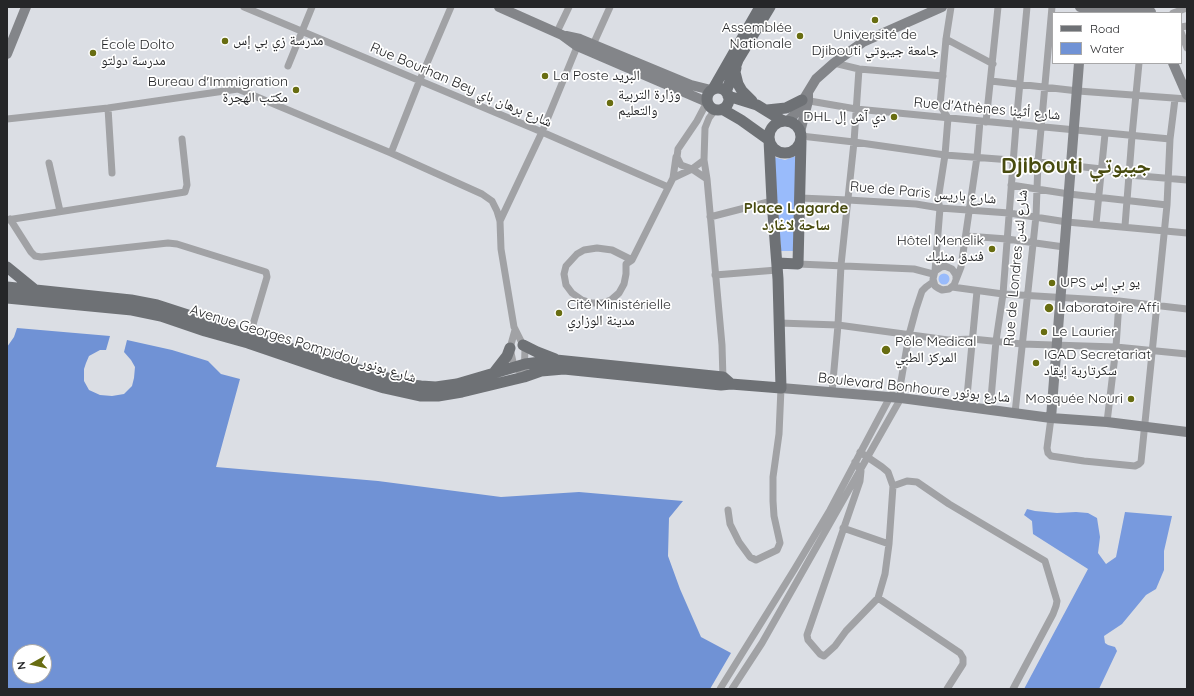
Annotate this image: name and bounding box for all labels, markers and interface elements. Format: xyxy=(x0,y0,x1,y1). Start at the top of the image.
legend xyxy=(1052,12,1182,64)
marker: Université de Djibouti جامعة جيبوتي xyxy=(870,15,880,25)
place label: Assemblée Nationale xyxy=(722,20,792,52)
text: Road xyxy=(1090,21,1120,36)
place label: Université de Djibouti جامعة جيبوتي xyxy=(811,27,939,60)
marker: Assemblée Nationale xyxy=(795,31,805,41)
place label: مدرسة زي بي إس xyxy=(233,33,323,49)
marker: مدرسة زي بي إس xyxy=(220,36,230,46)
place label: École Dolto مدرسة دولتو xyxy=(101,37,174,70)
street label: Rue Bourhan Bey شارع برهان باي xyxy=(368,39,554,131)
text: Water xyxy=(1090,41,1124,56)
marker: École Dolto مدرسة دولتو xyxy=(88,48,98,58)
place label: La Poste البريد xyxy=(553,68,640,84)
marker: La Poste البريد xyxy=(540,71,550,81)
place label: Bureau d'Immigration مكتب الهجرة xyxy=(148,74,288,106)
marker: Bureau d'Immigration مكتب الهجرة xyxy=(291,85,301,95)
place label: وزارة التربية والتعليم xyxy=(618,87,680,120)
street label: Rue d'Athènes شارع أثينا xyxy=(913,94,1061,124)
marker: وزارة التربية والتعليم xyxy=(605,98,615,108)
place label: DHL دي آش إل xyxy=(803,109,886,125)
marker: DHL دي آش إل xyxy=(889,112,899,122)
district label: Djibouti جيبوتي xyxy=(1001,153,1151,179)
street label: Rue de Paris شارع باريس xyxy=(849,178,997,208)
street label: Rue de Londres شارع لندن xyxy=(1001,189,1031,347)
district label: Place Lagarde ساحة لاغارد xyxy=(744,199,848,234)
place label: Hôtel Menelik فندق منليك xyxy=(897,233,984,266)
marker: Hôtel Menelik فندق منليك xyxy=(987,244,997,254)
place label: UPS يو بي إس xyxy=(1060,275,1140,291)
marker: UPS يو بي إس xyxy=(1047,278,1057,288)
place label: Cité Ministérielle مدينة الوزاري xyxy=(567,297,671,330)
place label: Laboratoire Affi xyxy=(1058,300,1160,316)
street label: Avenue Georges Pompidou شارع بونور xyxy=(188,301,418,387)
marker: Laboratoire Affi xyxy=(1043,302,1055,314)
marker: Cité Ministérielle مدينة الوزاري xyxy=(554,308,564,318)
place label: Le Laurier xyxy=(1052,324,1117,340)
marker: Le Laurier xyxy=(1039,327,1049,337)
place label: Pôle Medical المركز الطبي xyxy=(895,334,977,366)
marker: Pôle Medical المركز الطبي xyxy=(880,344,892,356)
place label: IGAD Secretariat سكرتارية إيقاد xyxy=(1044,347,1151,380)
marker: IGAD Secretariat سكرتارية إيقاد xyxy=(1031,358,1041,368)
street label: Boulevard Bonhoure شارع بونور xyxy=(817,370,1011,406)
place label: Mosquée Nouri xyxy=(1025,391,1123,407)
marker: Mosquée Nouri xyxy=(1126,394,1136,404)
north arrow xyxy=(12,644,52,684)
text: N xyxy=(14,661,29,671)

